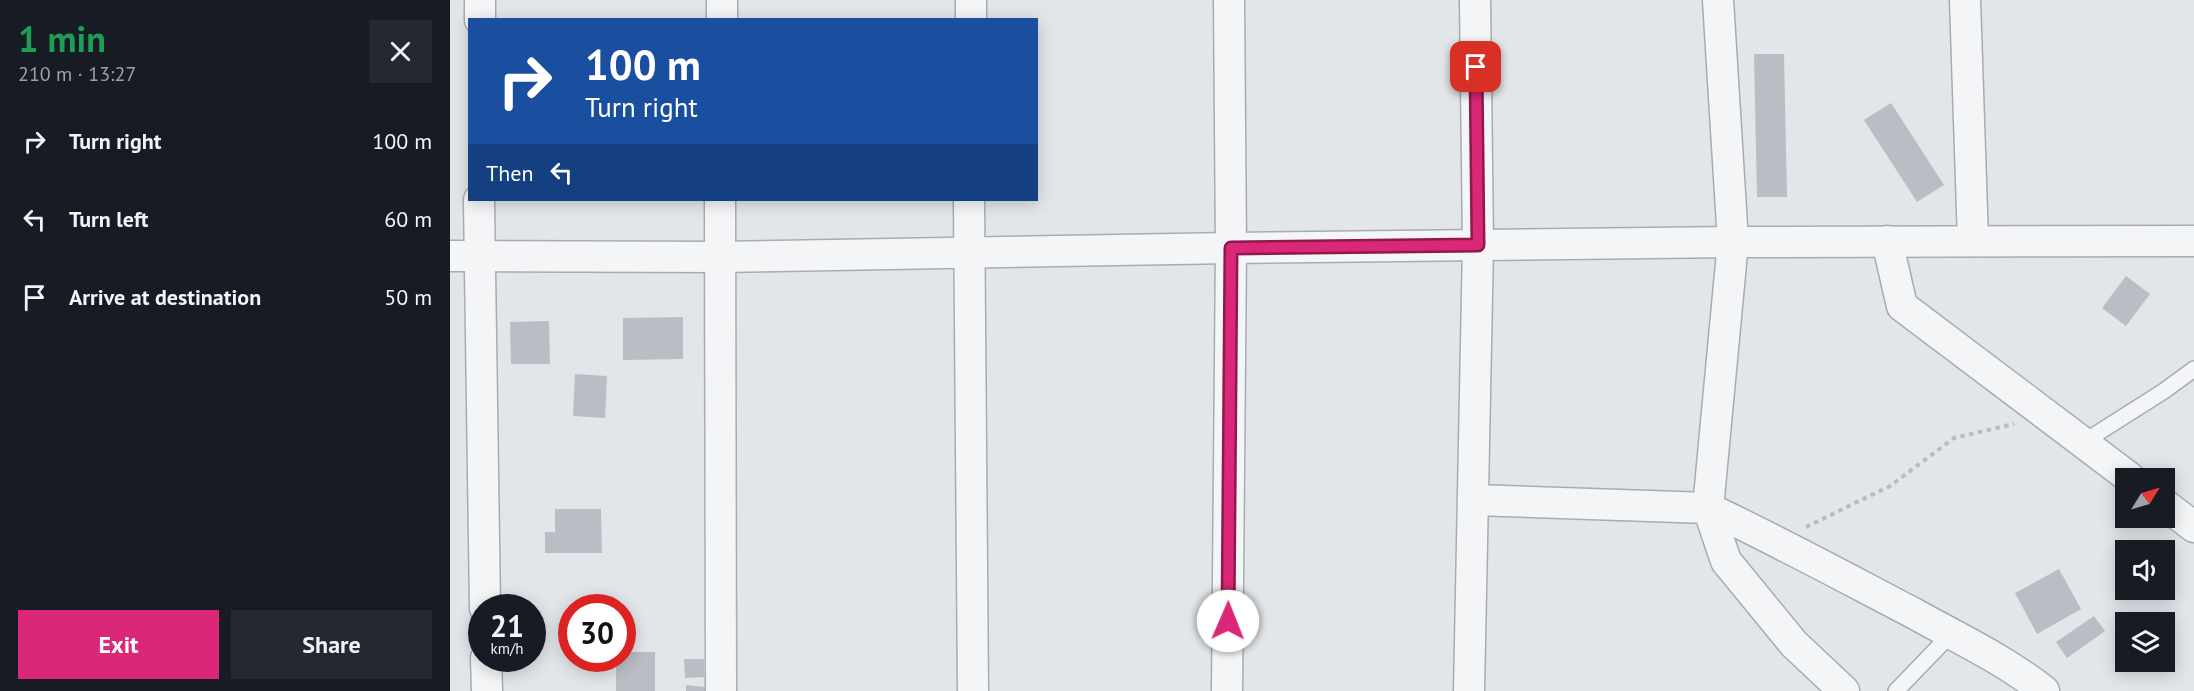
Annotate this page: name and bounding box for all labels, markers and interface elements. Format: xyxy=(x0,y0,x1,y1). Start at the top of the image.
text: 1 min xyxy=(18,15,106,62)
button: close xyxy=(369,20,432,83)
text: 100 m xyxy=(585,37,701,92)
pin xyxy=(1450,41,1501,92)
icon: right xyxy=(486,42,564,120)
icon: arrive xyxy=(1459,50,1492,83)
text: 210 m · 13:27 xyxy=(18,61,136,87)
text: Turn right xyxy=(585,90,698,124)
icon: right xyxy=(18,125,51,158)
text: Turn right xyxy=(69,127,161,155)
text: 100 m xyxy=(372,127,432,155)
icon: left xyxy=(545,156,578,189)
text: Then xyxy=(486,159,533,187)
icon: left xyxy=(18,203,51,236)
text: Turn left xyxy=(69,205,149,233)
text: 60 m xyxy=(384,205,432,233)
icon: arrive xyxy=(18,281,51,314)
text: Arrive at destination xyxy=(69,283,261,311)
text: 50 m xyxy=(384,283,432,311)
north arrow xyxy=(2115,468,2175,528)
map controls xyxy=(2115,468,2175,672)
button: sound xyxy=(2115,540,2175,600)
position arrow xyxy=(1196,589,1260,653)
speed limit sign: 30 xyxy=(558,594,636,672)
text: 21 xyxy=(490,606,524,645)
button: Exit xyxy=(18,610,219,679)
button: Share xyxy=(231,610,432,679)
button: layers xyxy=(2115,612,2175,672)
text: km/h xyxy=(491,639,523,658)

